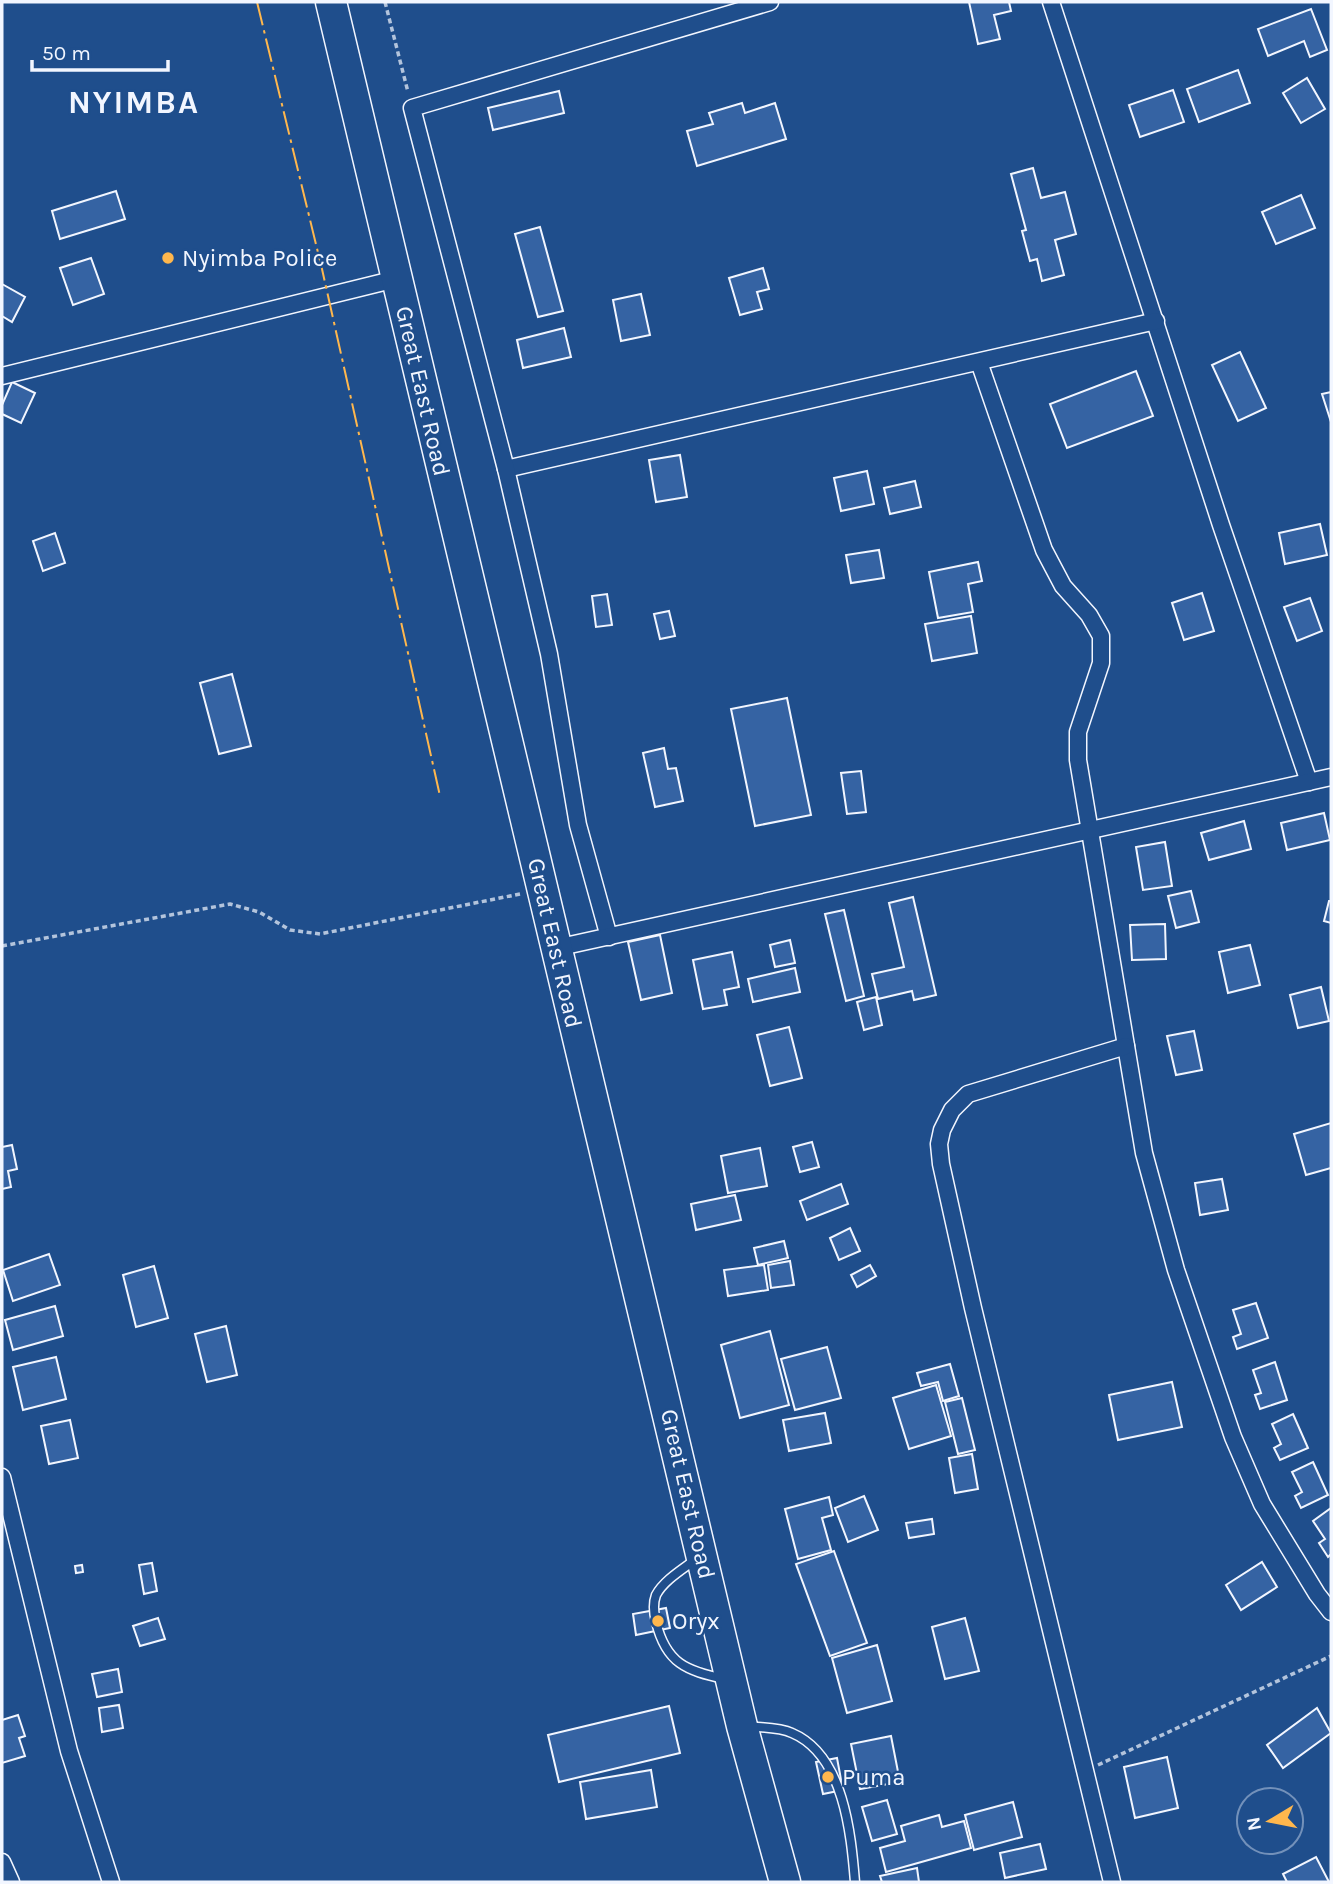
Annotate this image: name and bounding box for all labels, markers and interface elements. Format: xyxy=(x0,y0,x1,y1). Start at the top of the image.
scale bar xyxy=(32,28,168,72)
text: 50 m xyxy=(42,41,91,65)
district label: NYIMBA xyxy=(68,84,200,121)
place label: Nyimba Police xyxy=(182,244,337,272)
marker: Nyimba Police xyxy=(160,250,176,266)
street label: Great East Road xyxy=(390,303,456,479)
street label: Great East Road xyxy=(522,855,588,1031)
street label: Great East Road xyxy=(655,1406,721,1582)
place label: Oryx xyxy=(672,1607,720,1635)
marker: Oryx xyxy=(650,1613,666,1629)
place label: Puma xyxy=(842,1763,905,1791)
marker: Puma xyxy=(820,1769,836,1785)
north arrow xyxy=(1235,1786,1305,1856)
text: N xyxy=(1242,1815,1266,1832)

